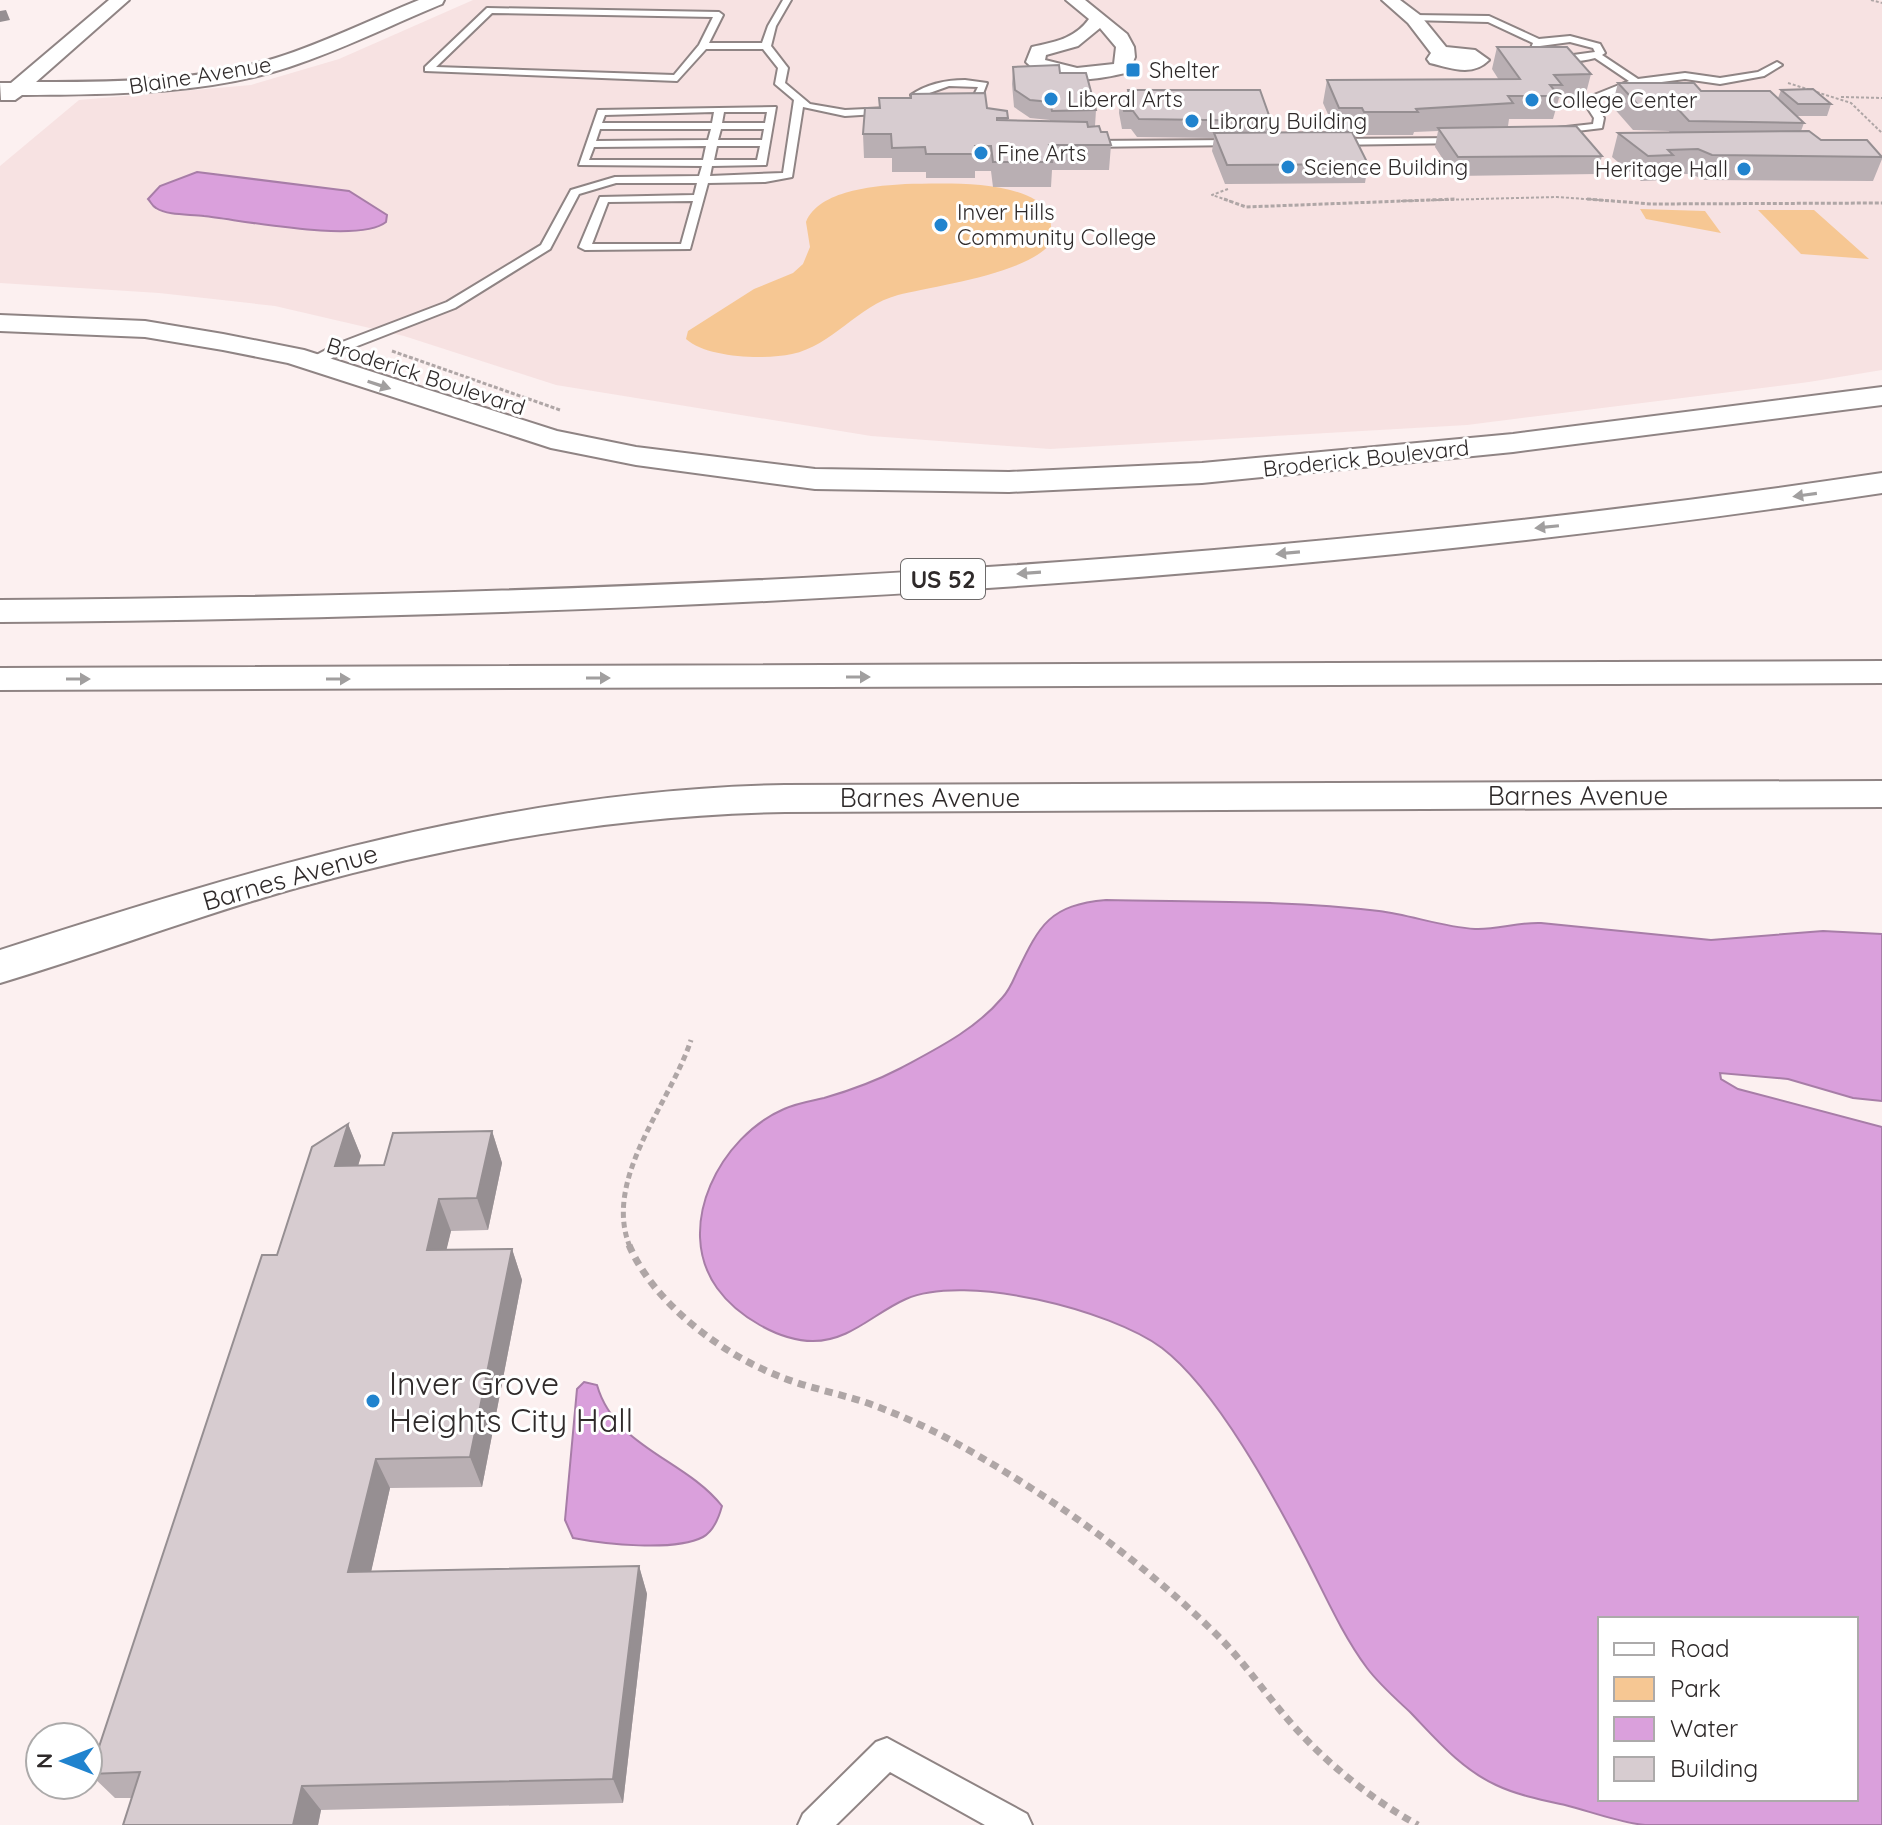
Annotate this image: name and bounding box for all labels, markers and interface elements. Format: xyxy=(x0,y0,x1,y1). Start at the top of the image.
street label: Blaine Avenue xyxy=(127,50,273,100)
place label: Shelter xyxy=(1149,56,1220,84)
marker: Shelter xyxy=(1124,61,1142,79)
place label: Liberal Arts xyxy=(1067,85,1183,113)
place label: College Center xyxy=(1548,86,1698,114)
marker: Liberal Arts xyxy=(1042,90,1060,108)
marker: College Center xyxy=(1523,91,1541,109)
place label: Library Building xyxy=(1208,107,1367,135)
marker: Library Building xyxy=(1183,112,1201,130)
place label: Fine Arts xyxy=(997,139,1086,167)
marker: Fine Arts xyxy=(972,144,990,162)
place label: Science Building xyxy=(1304,153,1468,181)
place label: Heritage Hall xyxy=(1595,155,1728,183)
marker: Science Building xyxy=(1279,158,1297,176)
marker: Heritage Hall xyxy=(1735,160,1753,178)
place label: Inver Hills Community College xyxy=(957,198,1156,251)
marker: Inver Hills Community College xyxy=(932,216,950,234)
street label: Broderick Boulevard xyxy=(323,331,529,421)
one-way arrow xyxy=(367,379,391,391)
street label: Broderick Boulevard xyxy=(1261,433,1471,483)
one-way arrow xyxy=(1792,489,1817,502)
one-way arrow xyxy=(1534,520,1559,533)
one-way arrow xyxy=(1275,547,1300,560)
road number: US 52 xyxy=(901,559,985,599)
one-way arrow xyxy=(1016,567,1041,580)
one-way arrow xyxy=(846,671,871,683)
one-way arrow xyxy=(326,672,351,685)
one-way arrow xyxy=(586,672,611,684)
one-way arrow xyxy=(66,673,91,685)
street label: Barnes Avenue xyxy=(1488,779,1668,812)
street label: Barnes Avenue xyxy=(840,781,1020,814)
street label: Barnes Avenue xyxy=(199,836,381,918)
place label: Inver Grove Heights City Hall xyxy=(389,1363,633,1440)
marker: Inver Grove Heights City Hall xyxy=(364,1392,382,1410)
legend xyxy=(1598,1617,1858,1801)
text: Road xyxy=(1670,1633,1730,1663)
text: Park xyxy=(1670,1673,1721,1703)
text: Water xyxy=(1670,1713,1738,1743)
north arrow xyxy=(24,1721,104,1801)
text: N xyxy=(30,1753,58,1769)
text: Building xyxy=(1670,1753,1758,1783)

